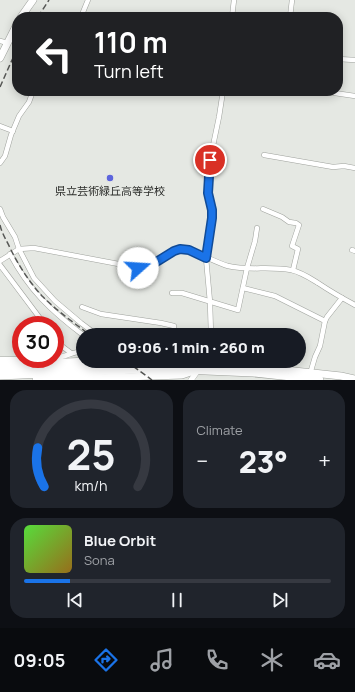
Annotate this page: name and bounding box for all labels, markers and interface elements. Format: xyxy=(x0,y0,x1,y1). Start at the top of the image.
text: 110 m xyxy=(94,23,168,61)
icon: left xyxy=(28,28,80,80)
text: Turn left xyxy=(94,59,164,83)
pin xyxy=(193,143,227,177)
icon: arrive xyxy=(199,149,221,171)
marker: 県立芸術緑丘高等学校 xyxy=(105,173,115,183)
place label: 県立芸術緑丘高等学校 xyxy=(55,183,165,198)
position arrow xyxy=(117,247,159,289)
speed limit sign: 30 xyxy=(12,316,64,368)
text: 09:06 · 1 min · 260 m xyxy=(117,337,265,358)
text: Climate xyxy=(197,421,243,439)
text: 25 xyxy=(67,426,116,482)
text: 23° xyxy=(239,441,288,482)
text: − xyxy=(197,446,208,476)
text: + xyxy=(318,446,331,476)
text: km/h xyxy=(75,476,108,495)
text: Blue Orbit xyxy=(84,530,156,551)
text: Sona xyxy=(84,551,115,569)
icon: previous xyxy=(64,589,86,611)
icon: pause xyxy=(166,589,188,611)
icon: next xyxy=(269,589,291,611)
icon: directions xyxy=(92,646,120,674)
icon: music xyxy=(148,646,176,674)
icon: phone xyxy=(203,646,231,674)
icon: climate xyxy=(258,646,286,674)
icon: car xyxy=(313,646,341,674)
text: 09:05 xyxy=(14,648,65,672)

